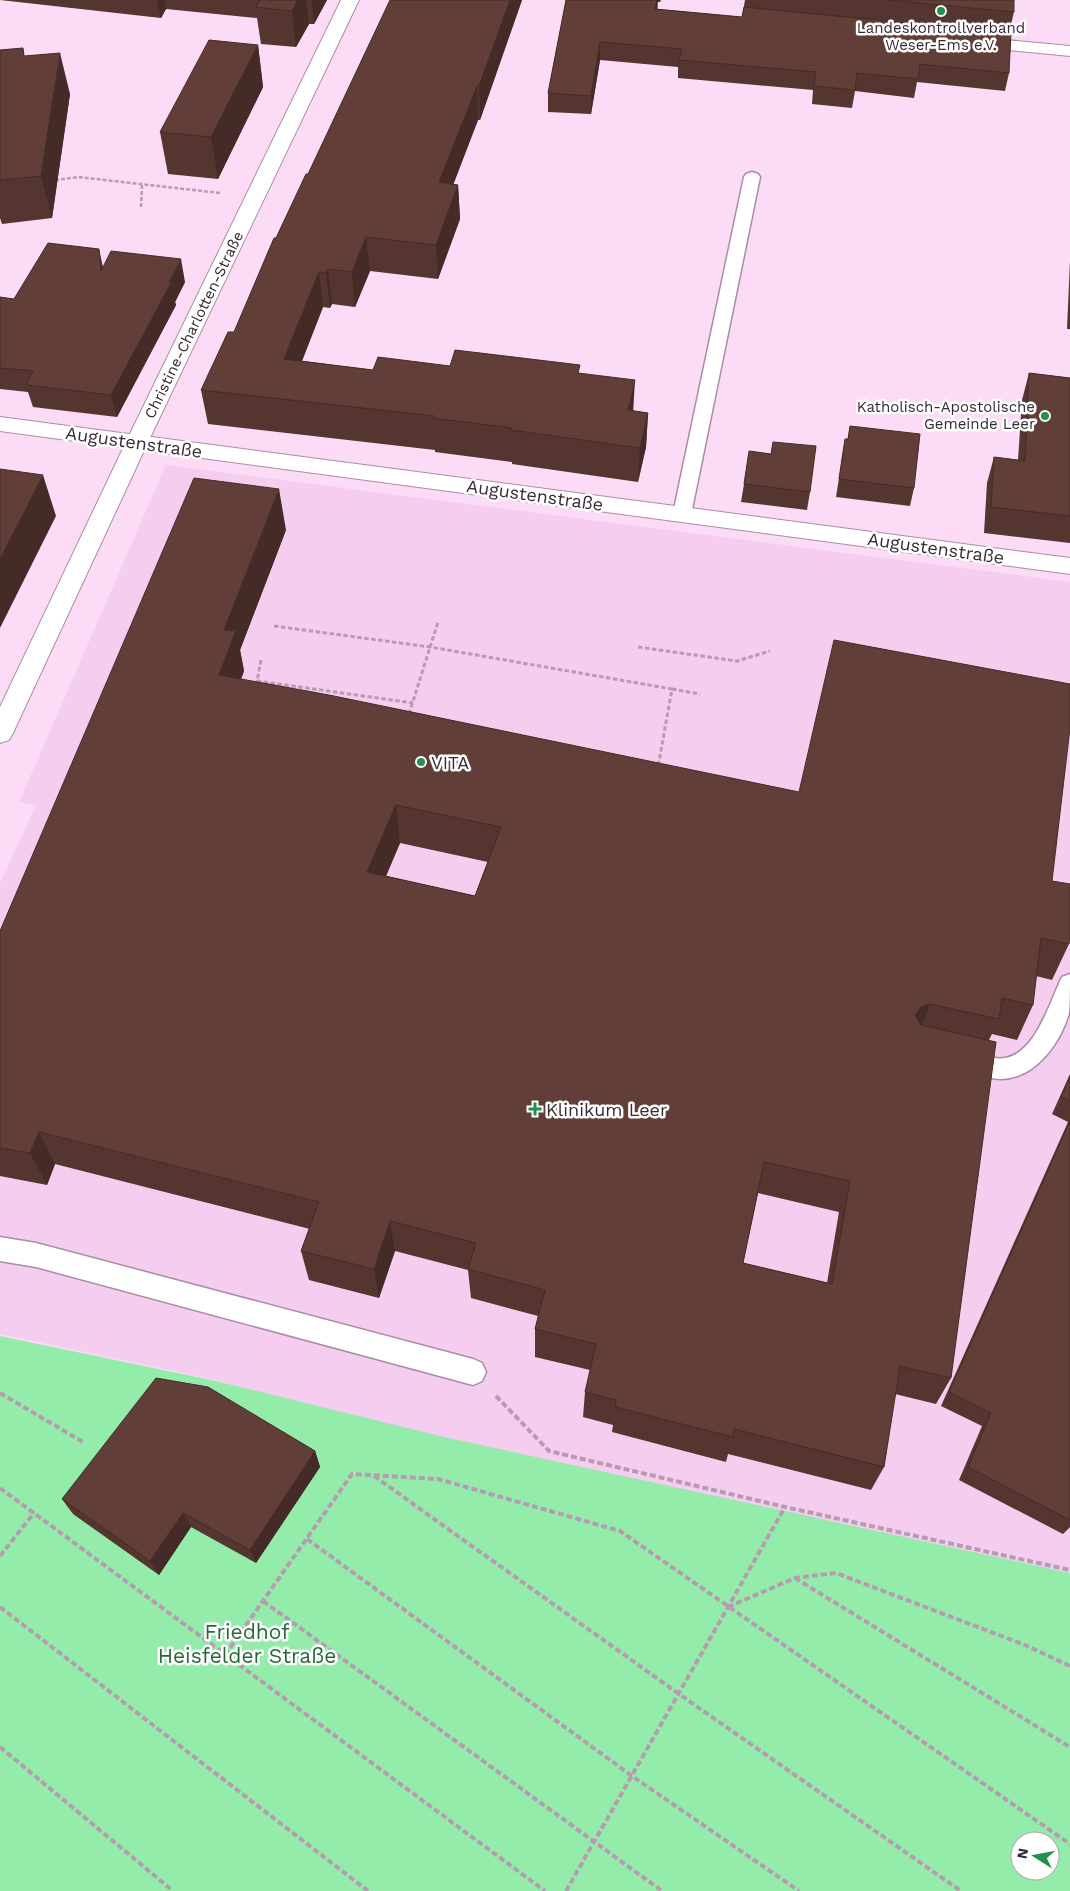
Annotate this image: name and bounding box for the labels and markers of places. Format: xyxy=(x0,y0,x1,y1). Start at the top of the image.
marker: Landeskontrollverband Weser-Ems e.V. xyxy=(935,5,947,17)
place label: Landeskontrollverband Weser-Ems e.V. xyxy=(857,19,1025,54)
place label: Katholisch-Apostolische Gemeinde Leer xyxy=(857,398,1035,433)
marker: Katholisch-Apostolische Gemeinde Leer xyxy=(1039,410,1051,422)
place label: VITA xyxy=(431,752,469,773)
marker: VITA xyxy=(415,756,427,768)
place label: Klinikum Leer xyxy=(546,1099,667,1120)
marker: Klinikum Leer xyxy=(528,1102,542,1116)

